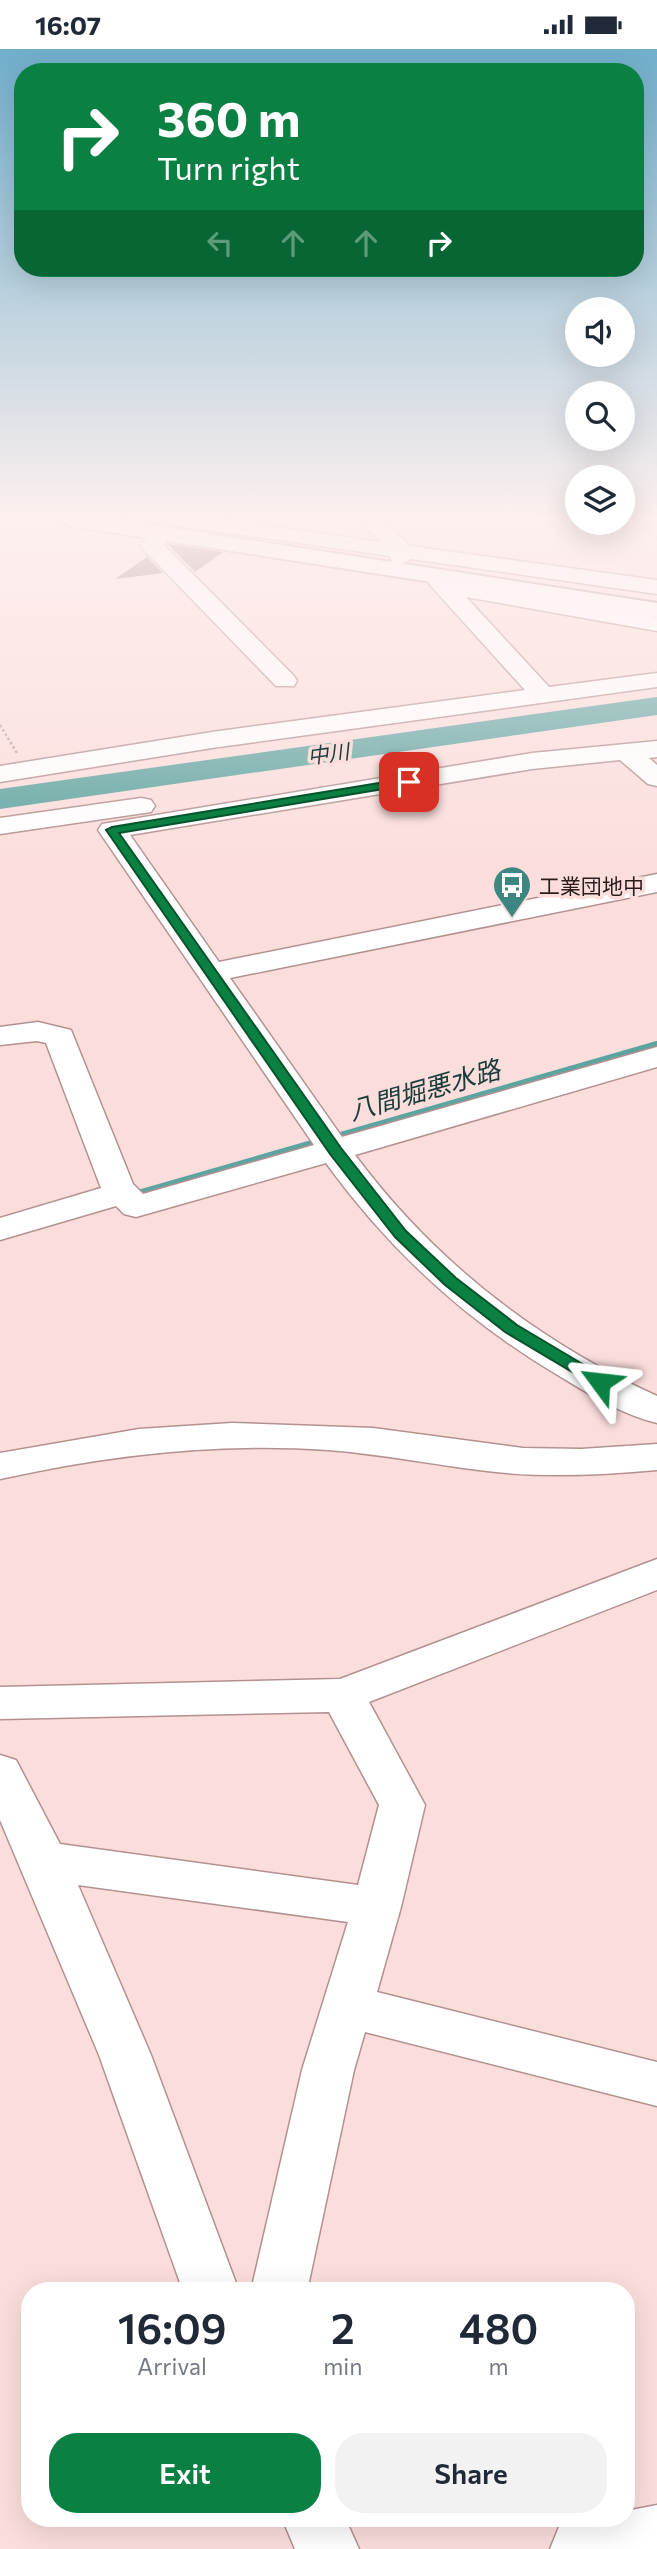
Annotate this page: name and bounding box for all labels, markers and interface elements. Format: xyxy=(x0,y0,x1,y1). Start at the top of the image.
text: 16:07 xyxy=(35,9,101,40)
text: 360 m xyxy=(157,87,300,147)
icon: right xyxy=(42,91,133,182)
text: Turn right xyxy=(157,147,300,187)
icon: left xyxy=(201,224,239,262)
icon: ahead xyxy=(274,224,312,262)
icon: ahead xyxy=(347,224,385,262)
icon: right xyxy=(420,224,458,262)
map controls xyxy=(565,297,635,535)
button: sound xyxy=(565,297,635,367)
button: search xyxy=(565,381,635,451)
button: layers xyxy=(565,465,635,535)
water label: 中川 xyxy=(305,737,353,768)
pin xyxy=(379,752,439,812)
icon: arrive xyxy=(390,763,428,801)
bus stop icon: 工業団地中 xyxy=(491,864,533,919)
place label: 工業団地中 xyxy=(539,873,644,898)
water label: 八間堀悪水路 xyxy=(345,1052,505,1125)
position arrow xyxy=(563,1345,637,1419)
text: 16:09 xyxy=(118,2301,226,2353)
text: 2 xyxy=(331,2301,355,2353)
text: 480 xyxy=(459,2301,538,2353)
text: Arrival xyxy=(137,2352,207,2380)
text: min xyxy=(323,2352,362,2380)
text: m xyxy=(489,2352,509,2380)
button: Exit xyxy=(49,2433,321,2513)
button: Share xyxy=(335,2433,607,2513)

